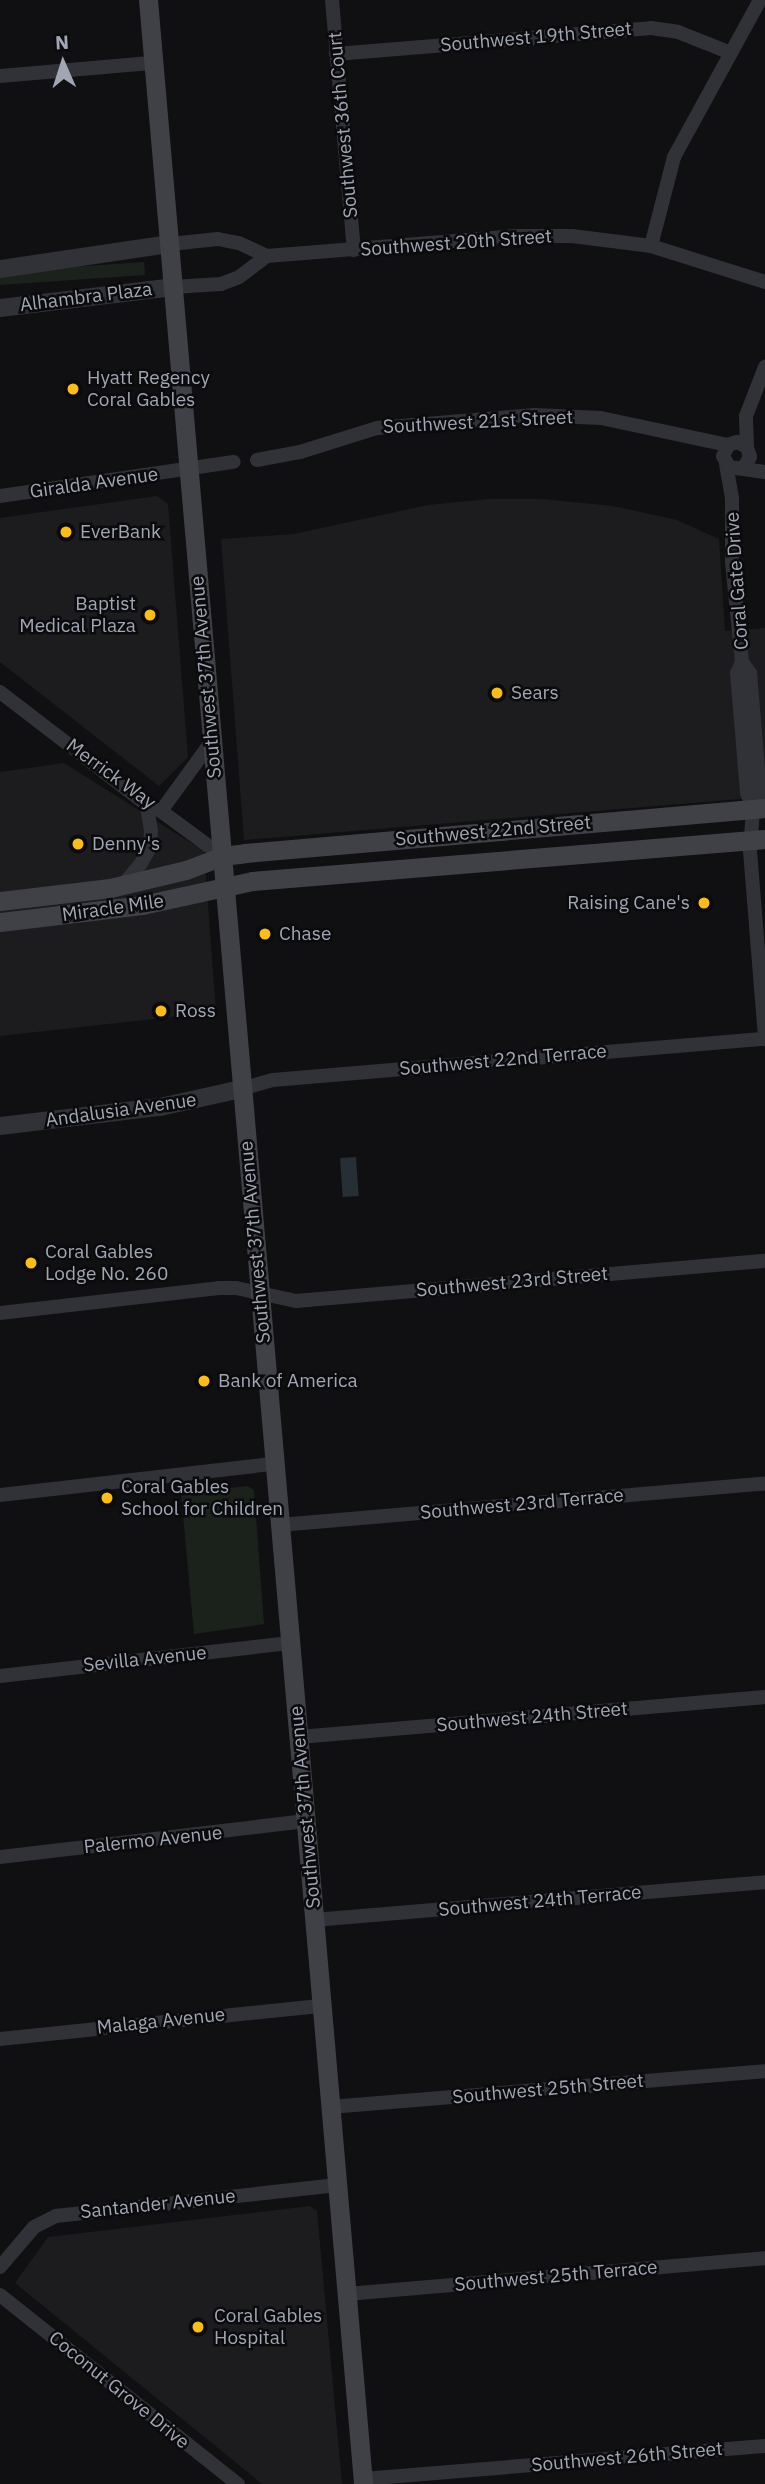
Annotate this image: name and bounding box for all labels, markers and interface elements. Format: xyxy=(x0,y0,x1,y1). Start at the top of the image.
street label: Southwest 19th Street xyxy=(439,17,633,57)
north arrow xyxy=(28,28,98,98)
text: N xyxy=(54,30,69,54)
street label: Southwest 36th Court xyxy=(324,31,362,219)
street label: Southwest 20th Street xyxy=(359,225,553,261)
street label: Alhambra Plaza xyxy=(19,278,153,316)
place label: Hyatt Regency Coral Gables xyxy=(87,367,210,411)
marker: Hyatt Regency Coral Gables xyxy=(65,381,81,397)
street label: Southwest 21st Street xyxy=(382,406,574,438)
street label: Giralda Avenue xyxy=(28,463,160,503)
street label: Coral Gate Drive xyxy=(721,511,753,651)
place label: EverBank xyxy=(80,521,161,543)
marker: EverBank xyxy=(58,524,74,540)
street label: Southwest 37th Avenue xyxy=(186,575,226,779)
place label: Baptist Medical Plaza xyxy=(19,593,136,637)
marker: Baptist Medical Plaza xyxy=(142,607,158,623)
place label: Sears xyxy=(511,682,559,704)
marker: Sears xyxy=(489,685,505,701)
street label: Merrick Way xyxy=(62,734,160,814)
street label: Southwest 22nd Street xyxy=(394,811,592,851)
place label: Denny's xyxy=(92,833,160,855)
marker: Denny's xyxy=(70,836,86,852)
street label: Miracle Mile xyxy=(61,890,165,926)
place label: Raising Cane's xyxy=(567,892,690,914)
marker: Raising Cane's xyxy=(696,895,712,911)
place label: Chase xyxy=(279,923,331,945)
marker: Chase xyxy=(257,926,273,942)
place label: Ross xyxy=(175,1000,216,1022)
marker: Ross xyxy=(153,1003,169,1019)
street label: Southwest 22nd Terrace xyxy=(398,1040,608,1080)
street label: Andalusia Avenue xyxy=(44,1088,198,1132)
street label: Southwest 37th Avenue xyxy=(235,1140,275,1344)
place label: Coral Gables Lodge No. 260 xyxy=(45,1241,168,1285)
marker: Coral Gables Lodge No. 260 xyxy=(23,1255,39,1271)
street label: Southwest 23rd Street xyxy=(415,1262,609,1302)
place label: Bank of America xyxy=(218,1370,358,1392)
marker: Bank of America xyxy=(196,1373,212,1389)
place label: Coral Gables School for Children xyxy=(121,1476,283,1520)
street label: Southwest 23rd Terrace xyxy=(419,1484,625,1524)
marker: Coral Gables School for Children xyxy=(99,1490,115,1506)
street label: Sevilla Avenue xyxy=(82,1641,208,1677)
street label: Southwest 24th Street xyxy=(435,1697,629,1737)
street label: Southwest 37th Avenue xyxy=(285,1705,325,1909)
street label: Palermo Avenue xyxy=(83,1821,223,1859)
street label: Southwest 24th Terrace xyxy=(438,1881,642,1921)
street label: Malaga Avenue xyxy=(96,2003,226,2039)
street label: Southwest 25th Street xyxy=(451,2069,645,2109)
street label: Santander Avenue xyxy=(79,2185,237,2223)
street label: Southwest 25th Terrace xyxy=(454,2256,658,2296)
place label: Coral Gables Hospital xyxy=(214,2305,322,2349)
marker: Coral Gables Hospital xyxy=(188,2317,208,2337)
street label: Coconut Grove Drive xyxy=(44,2326,194,2454)
street label: Southwest 26th Street xyxy=(530,2437,724,2477)

